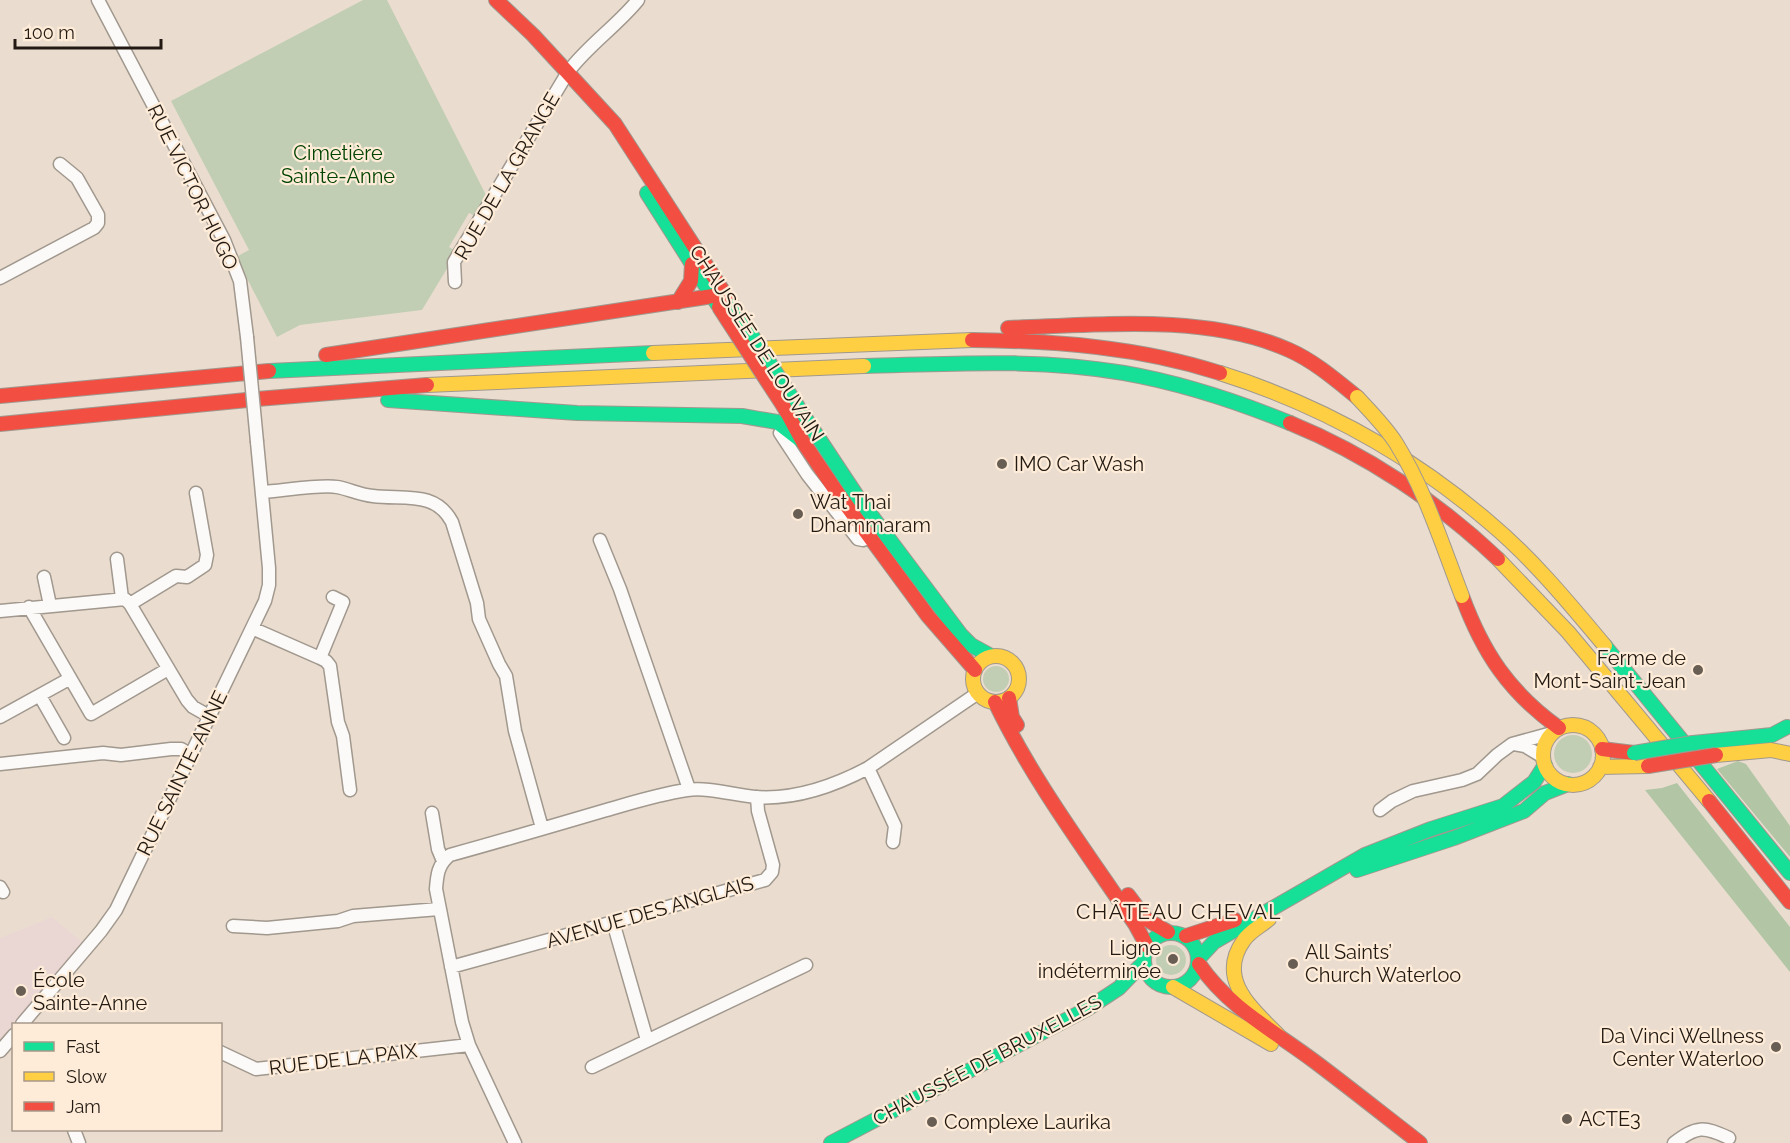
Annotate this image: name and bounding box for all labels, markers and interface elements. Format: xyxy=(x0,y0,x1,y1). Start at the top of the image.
scale bar xyxy=(15,12,160,50)
text: 100 m xyxy=(24,22,75,43)
street label: RUE DE LA GRANGE xyxy=(449,88,565,264)
street label: RUE VICTOR HUGO xyxy=(143,100,243,274)
park label: Cimetière Sainte-Anne xyxy=(281,141,395,188)
street label: CHAUSSÉE DE LOUVAIN xyxy=(684,240,830,446)
place label: IMO Car Wash xyxy=(1014,452,1144,476)
marker: IMO Car Wash xyxy=(995,457,1009,471)
place label: Wat Thai Dhammaram xyxy=(810,490,931,537)
marker: Wat Thai Dhammaram xyxy=(791,507,805,521)
place label: Ferme de Mont-Saint-Jean xyxy=(1533,646,1686,693)
marker: Ferme de Mont-Saint-Jean xyxy=(1691,663,1705,677)
street label: RUE SAINTE-ANNE xyxy=(132,687,232,859)
street label: AVENUE DES ANGLAIS xyxy=(544,871,756,953)
district label: CHÂTEAU CHEVAL xyxy=(1076,899,1282,924)
place label: Ligne indéterminée xyxy=(1038,936,1161,983)
place label: All Saints’ Church Waterloo xyxy=(1305,940,1461,987)
marker: Ligne indéterminée xyxy=(1166,952,1180,966)
marker: All Saints’ Church Waterloo xyxy=(1286,957,1300,971)
place label: École Sainte-Anne xyxy=(33,968,147,1015)
marker: École Sainte-Anne xyxy=(14,984,28,998)
street label: CHAUSSÉE DE BRUXELLES xyxy=(868,989,1106,1131)
legend xyxy=(12,1023,222,1131)
place label: Da Vinci Wellness Center Waterloo xyxy=(1600,1024,1764,1071)
text: Fast xyxy=(66,1036,100,1057)
street label: RUE DE LA PAIX xyxy=(267,1038,419,1080)
marker: Da Vinci Wellness Center Waterloo xyxy=(1769,1040,1783,1054)
text: Slow xyxy=(66,1066,107,1087)
text: Jam xyxy=(66,1096,101,1117)
place label: ACTE3 xyxy=(1579,1107,1641,1131)
place label: Complexe Laurika xyxy=(944,1110,1111,1134)
marker: ACTE3 xyxy=(1560,1112,1574,1126)
marker: Complexe Laurika xyxy=(925,1115,939,1129)

